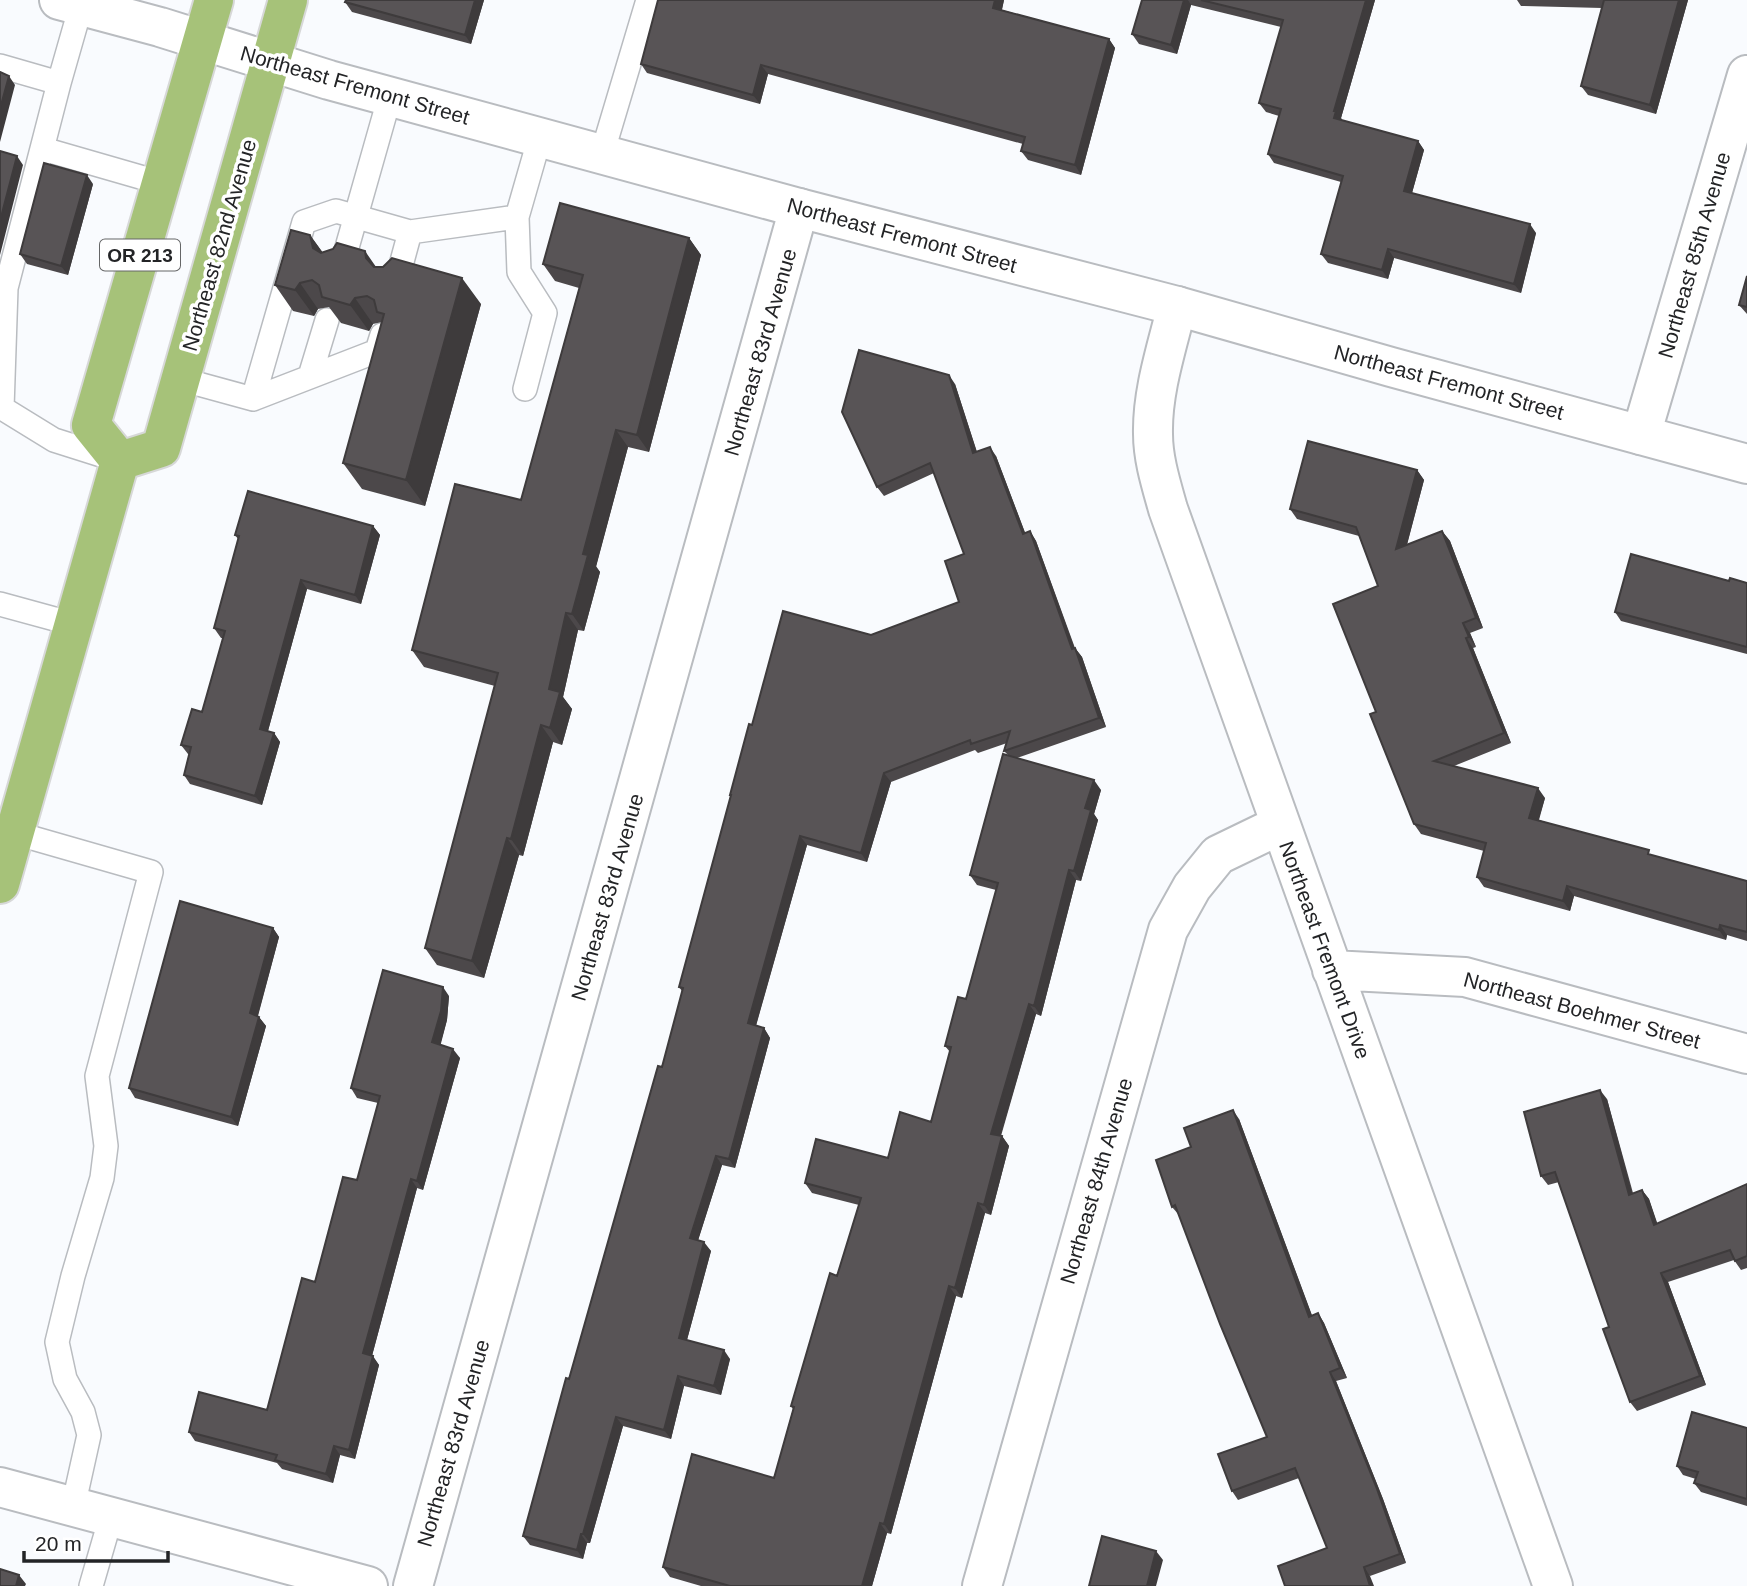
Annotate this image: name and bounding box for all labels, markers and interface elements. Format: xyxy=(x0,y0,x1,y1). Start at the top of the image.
street label: Northeast Fremont Street xyxy=(238,41,472,129)
street label: Northeast 82nd Avenue xyxy=(178,137,260,353)
street label: Northeast 85th Avenue xyxy=(1654,149,1734,361)
street label: Northeast Fremont Street xyxy=(785,193,1020,277)
road number: OR 213 xyxy=(100,240,180,270)
street label: Northeast 83rd Avenue xyxy=(719,246,801,458)
street label: Northeast Fremont Street xyxy=(1332,340,1567,424)
street label: Northeast 83rd Avenue xyxy=(566,791,648,1003)
street label: Northeast Fremont Drive xyxy=(1275,838,1375,1062)
street label: Northeast Boehmer Street xyxy=(1461,967,1703,1053)
street label: Northeast 84th Avenue xyxy=(1056,1075,1136,1287)
street label: Northeast 83rd Avenue xyxy=(412,1337,494,1549)
scale bar xyxy=(24,1520,168,1564)
text: 20 m xyxy=(35,1532,82,1555)

